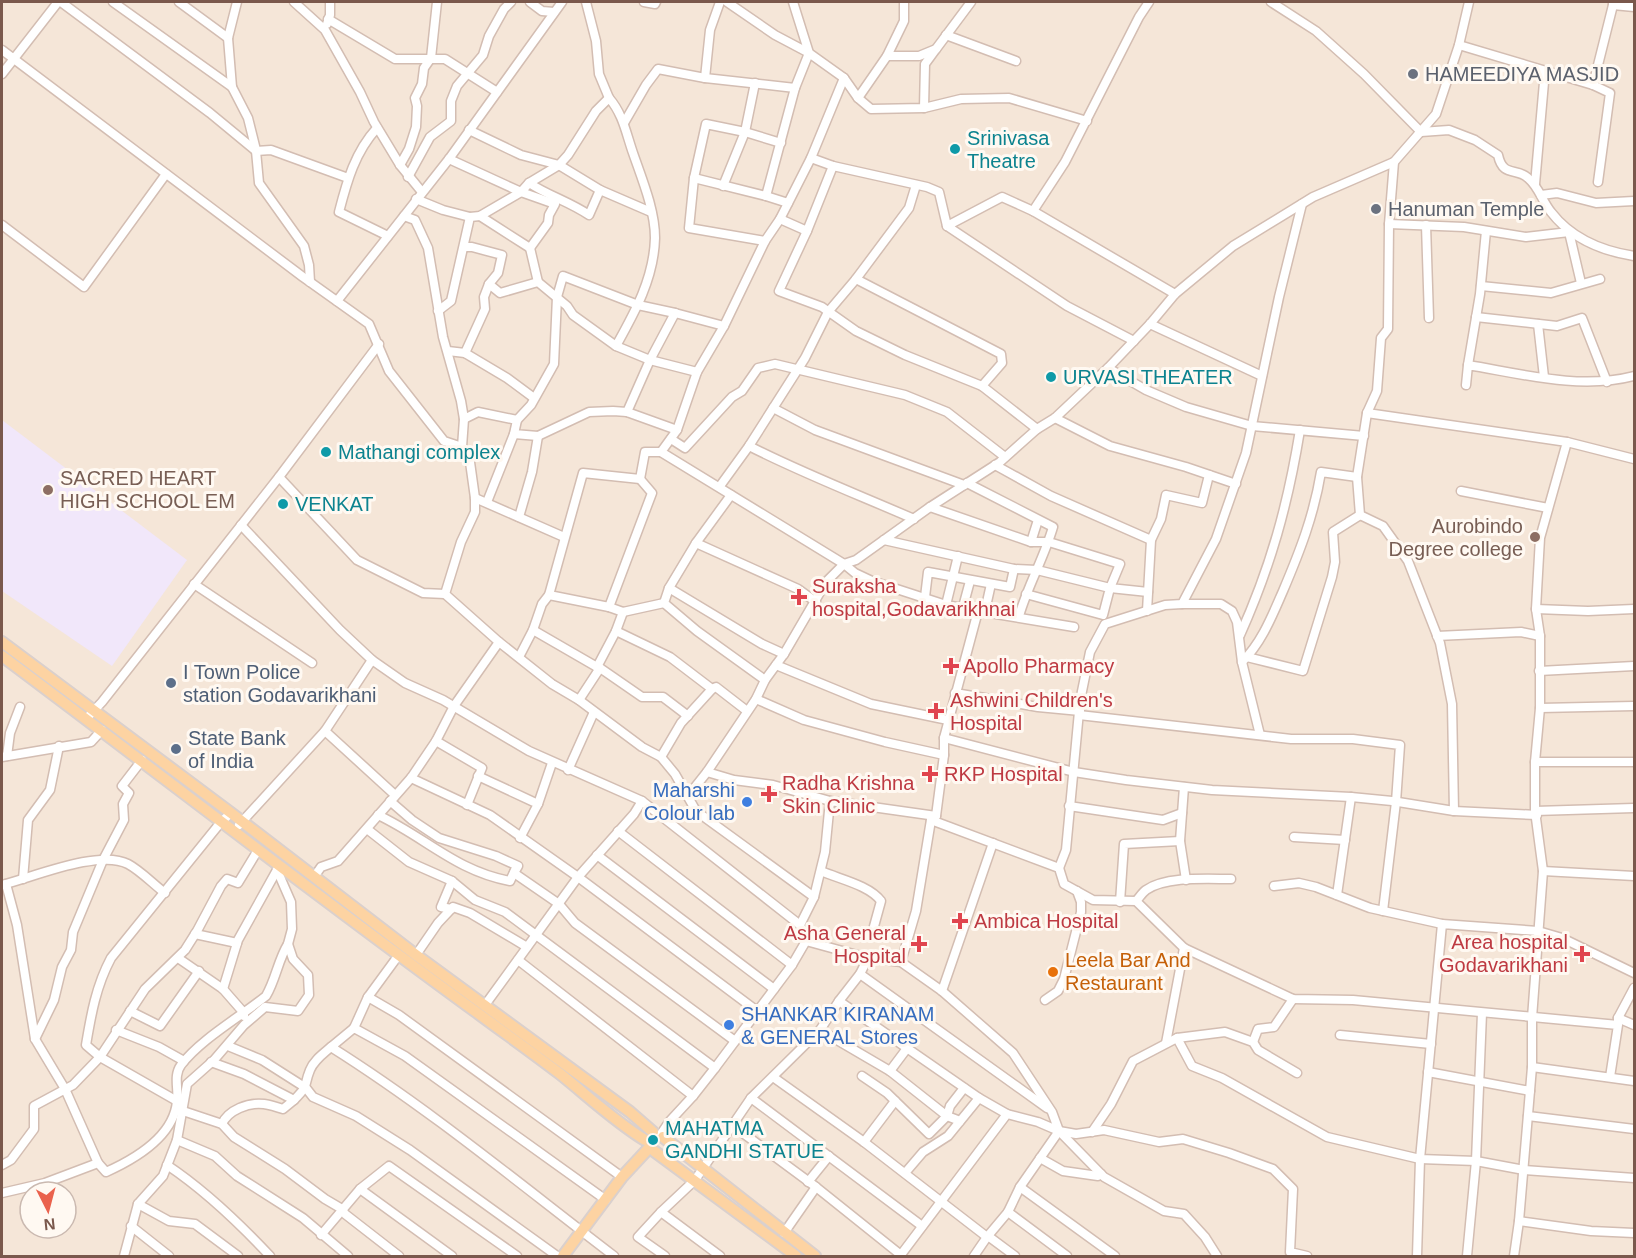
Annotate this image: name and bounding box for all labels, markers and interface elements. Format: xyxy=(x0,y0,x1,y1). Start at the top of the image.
place label: HAMEEDIYA MASJID xyxy=(1425,63,1619,85)
marker: HAMEEDIYA MASJID xyxy=(1406,67,1420,81)
place label: Srinivasa Theatre xyxy=(967,127,1050,172)
marker: Srinivasa Theatre xyxy=(948,142,962,156)
place label: Hanuman Temple xyxy=(1388,198,1544,220)
marker: Hanuman Temple xyxy=(1369,202,1383,216)
place label: URVASI THEATER xyxy=(1063,366,1233,388)
marker: URVASI THEATER xyxy=(1044,370,1058,384)
place label: Mathangi complex xyxy=(338,441,500,463)
marker: Mathangi complex xyxy=(319,445,333,459)
place label: SACRED HEART HIGH SCHOOL EM xyxy=(60,467,235,512)
marker: SACRED HEART HIGH SCHOOL EM xyxy=(41,483,55,497)
place label: VENKAT xyxy=(295,493,374,515)
marker: VENKAT xyxy=(276,497,290,511)
place label: Aurobindo Degree college xyxy=(1388,515,1523,560)
marker: Aurobindo Degree college xyxy=(1528,530,1542,544)
place label: Suraksha hospital,Godavarikhnai xyxy=(812,575,1015,620)
marker: Suraksha hospital,Godavarikhnai xyxy=(790,588,808,606)
place label: Apollo Pharmacy xyxy=(963,655,1114,677)
marker: Apollo Pharmacy xyxy=(944,659,958,673)
place label: I Town Police station Godavarikhani xyxy=(183,661,376,706)
marker: I Town Police station Godavarikhani xyxy=(164,676,178,690)
place label: Ashwini Children's Hospital xyxy=(950,689,1113,734)
marker: Ashwini Children's Hospital xyxy=(927,702,945,720)
place label: State Bank of India xyxy=(188,727,287,772)
marker: State Bank of India xyxy=(169,742,183,756)
place label: RKP Hospital xyxy=(944,763,1063,785)
marker: RKP Hospital xyxy=(921,765,939,783)
place label: Radha Krishna Skin Clinic xyxy=(782,772,915,817)
place label: Maharshi Colour lab xyxy=(644,779,735,824)
marker: Radha Krishna Skin Clinic xyxy=(760,785,778,803)
marker: Maharshi Colour lab xyxy=(740,795,754,809)
place label: Ambica Hospital xyxy=(974,910,1119,932)
marker: Ambica Hospital xyxy=(951,912,969,930)
place label: Asha General Hospital xyxy=(784,922,906,967)
place label: Area hospital Godavarikhani xyxy=(1439,931,1568,976)
marker: Asha General Hospital xyxy=(910,935,928,953)
marker: Area hospital Godavarikhani xyxy=(1573,945,1591,963)
place label: Leela Bar And Restaurant xyxy=(1065,949,1191,994)
marker: Leela Bar And Restaurant xyxy=(1046,965,1060,979)
place label: SHANKAR KIRANAM & GENERAL Stores xyxy=(741,1003,934,1048)
marker: SHANKAR KIRANAM & GENERAL Stores xyxy=(722,1018,736,1032)
place label: MAHATMA GANDHI STATUE xyxy=(665,1117,824,1162)
marker: MAHATMA GANDHI STATUE xyxy=(646,1133,660,1147)
north arrow xyxy=(18,1180,78,1240)
text: N xyxy=(43,1215,56,1233)

